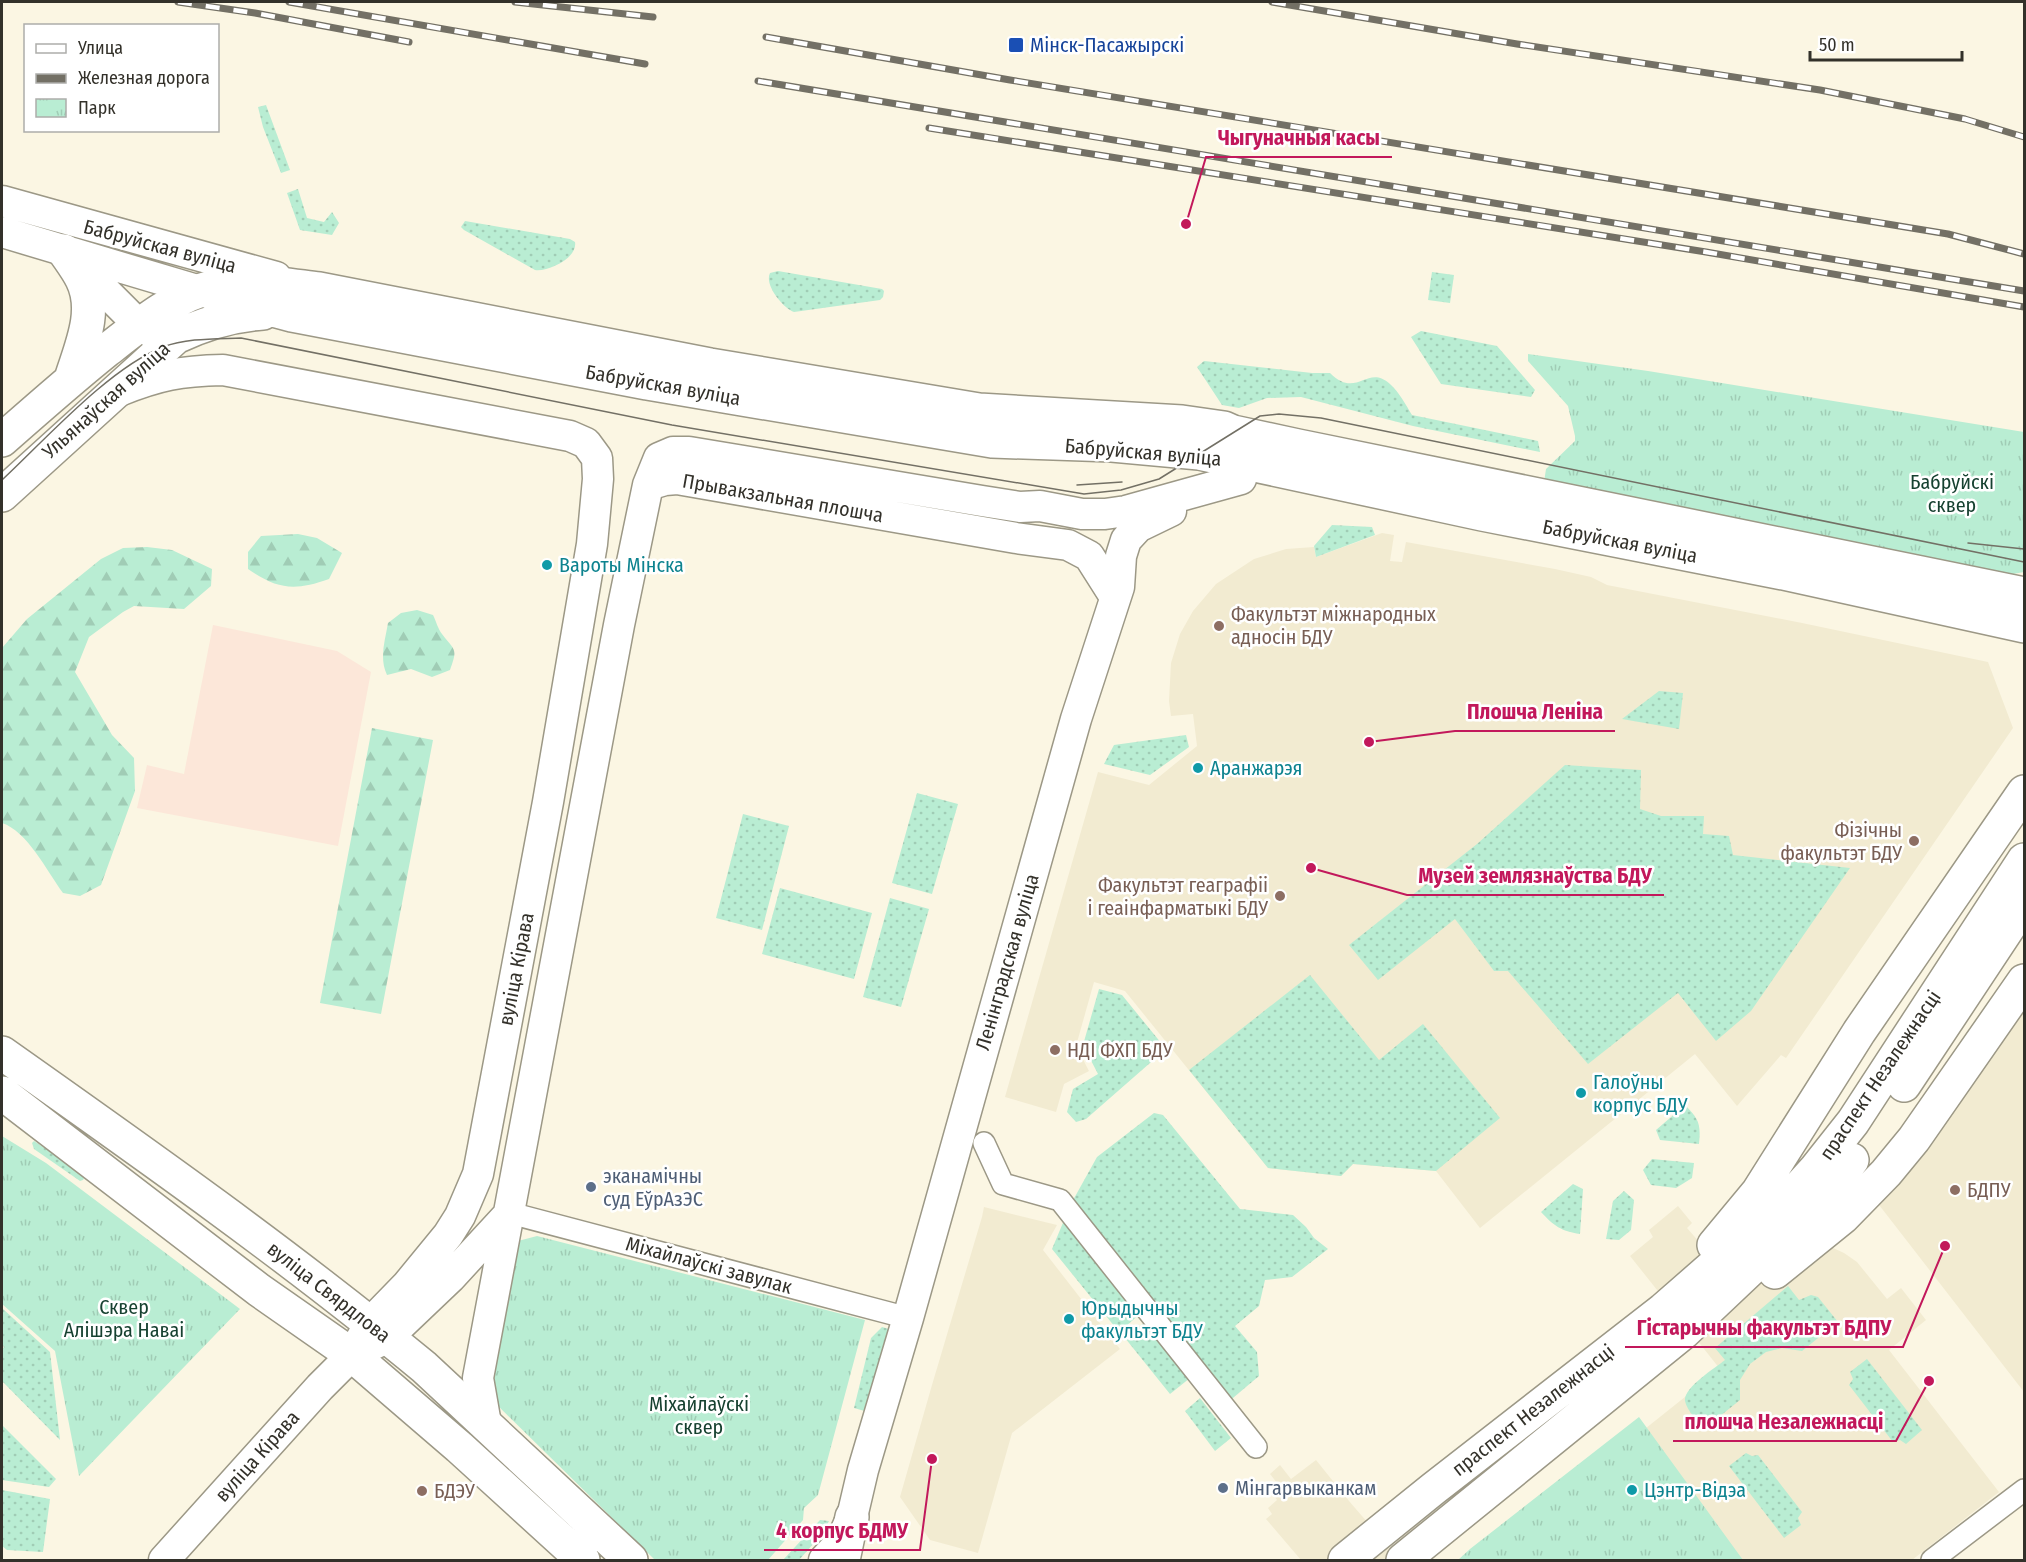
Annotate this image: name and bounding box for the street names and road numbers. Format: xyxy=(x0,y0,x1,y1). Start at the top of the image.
street label: Бабруйская вуліца xyxy=(81,214,239,278)
street label: Ульянаўская вуліца xyxy=(37,336,175,464)
street label: Бабруйская вуліца xyxy=(584,360,742,410)
street label: Бабруйская вуліца xyxy=(1064,433,1222,471)
street label: Прывакзальная плошча xyxy=(681,469,885,527)
street label: Бабруйская вуліца xyxy=(1541,514,1699,568)
street label: Ленінградская вуліца xyxy=(970,871,1044,1053)
street label: вуліца Кірава xyxy=(493,910,539,1028)
street label: праспект Незалежнасці xyxy=(1814,986,1946,1164)
street label: Міхайлаўскі завулак xyxy=(623,1231,795,1299)
street label: вуліца Свярдлова xyxy=(263,1236,395,1348)
street label: праспект Незалежнасці xyxy=(1447,1339,1619,1481)
street label: вуліца Кірава xyxy=(210,1405,304,1507)

